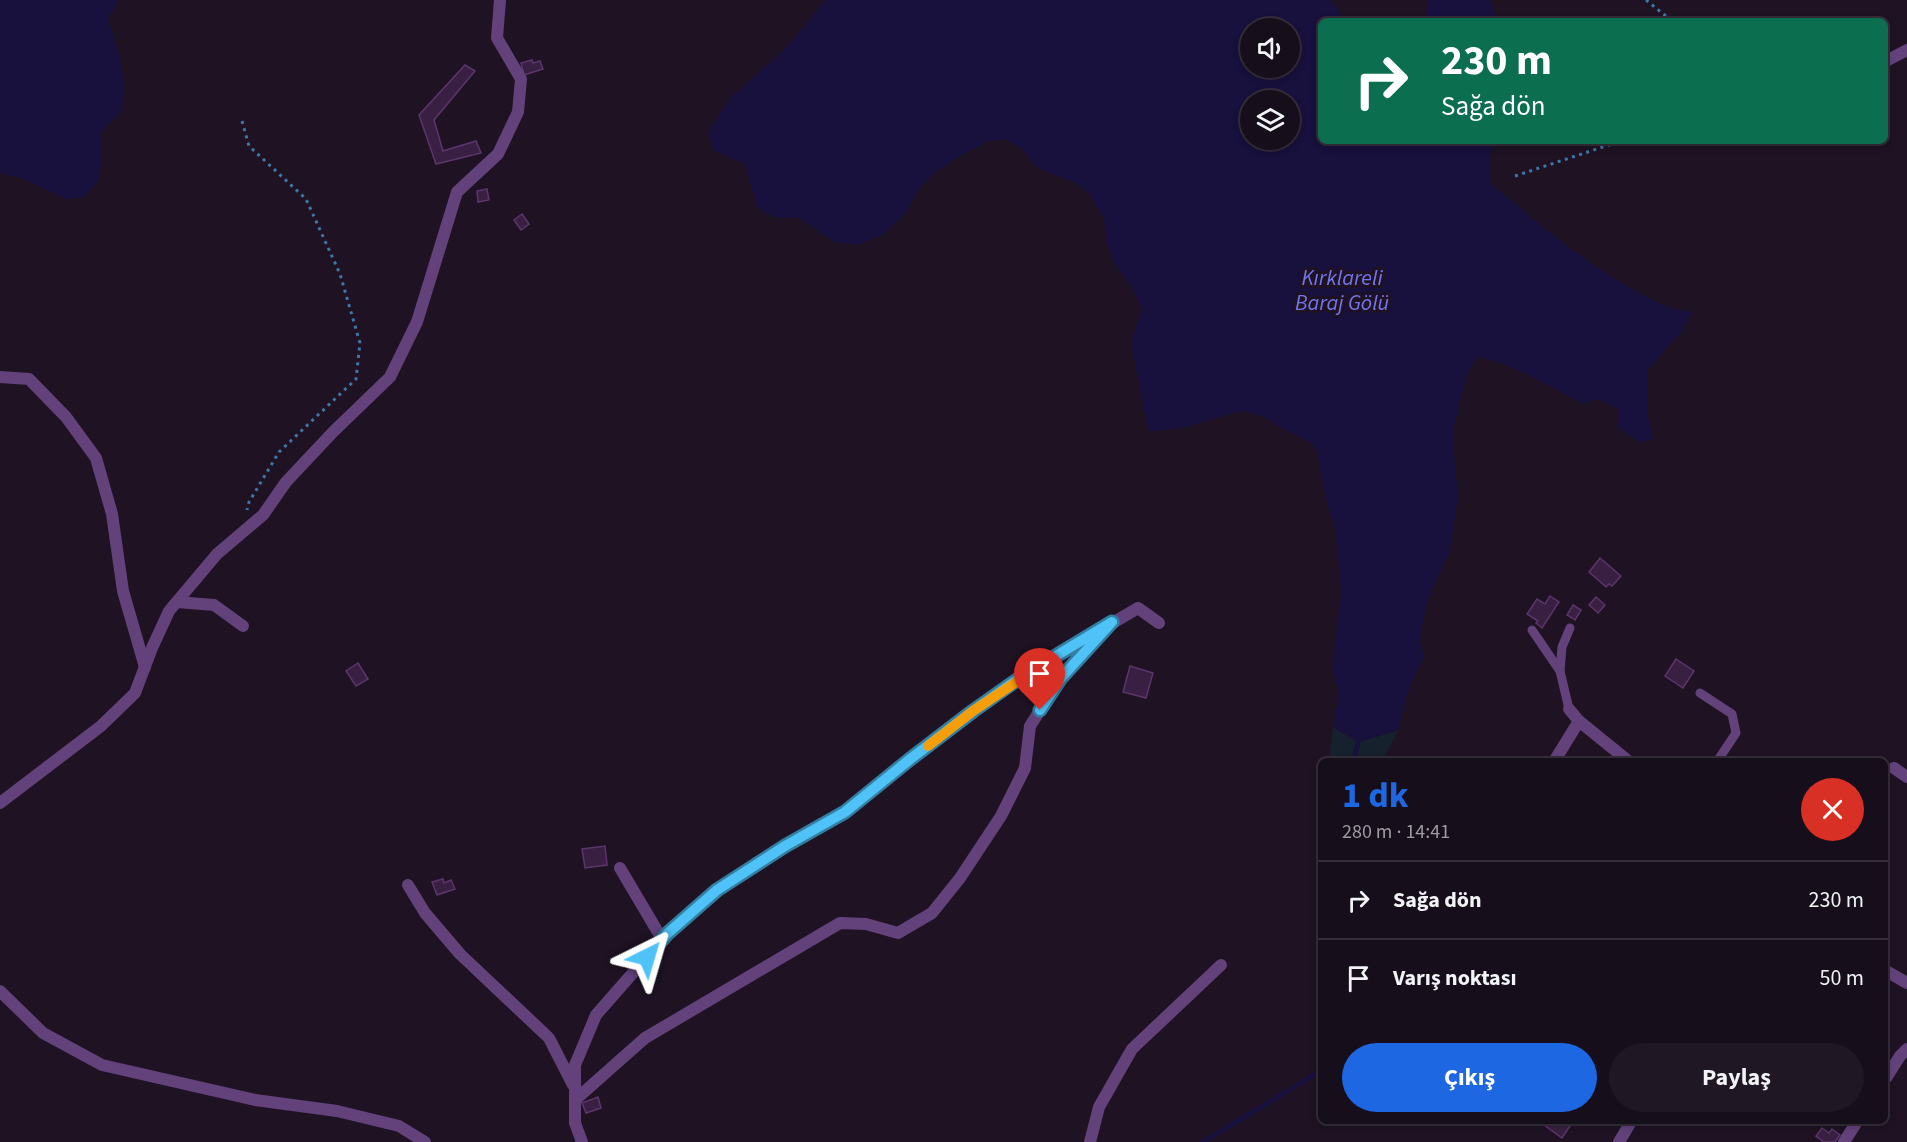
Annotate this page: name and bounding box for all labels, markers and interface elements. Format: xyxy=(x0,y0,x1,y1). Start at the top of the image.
map controls xyxy=(1240,18,1300,150)
button: sound xyxy=(1240,18,1300,78)
text: 230 m xyxy=(1441,31,1552,91)
icon: right xyxy=(1342,42,1420,120)
text: Sağa dön xyxy=(1441,87,1546,126)
button: layers xyxy=(1240,90,1300,150)
water label: Kırklareli Baraj Gölü xyxy=(1295,262,1389,319)
pin xyxy=(1014,648,1065,710)
icon: arrive xyxy=(1023,657,1056,690)
text: 1 dk xyxy=(1342,770,1409,821)
button: close xyxy=(1801,778,1864,841)
text: 280 m · 14:41 xyxy=(1342,818,1450,846)
icon: right xyxy=(1342,884,1375,917)
text: Sağa dön xyxy=(1393,884,1482,916)
text: 230 m xyxy=(1809,884,1864,916)
position arrow xyxy=(615,925,679,989)
icon: arrive xyxy=(1342,962,1375,995)
text: Varış noktası xyxy=(1393,962,1517,994)
text: 50 m xyxy=(1819,962,1864,994)
button: Çıkış xyxy=(1342,1043,1597,1112)
button: Paylaş xyxy=(1609,1043,1864,1112)

